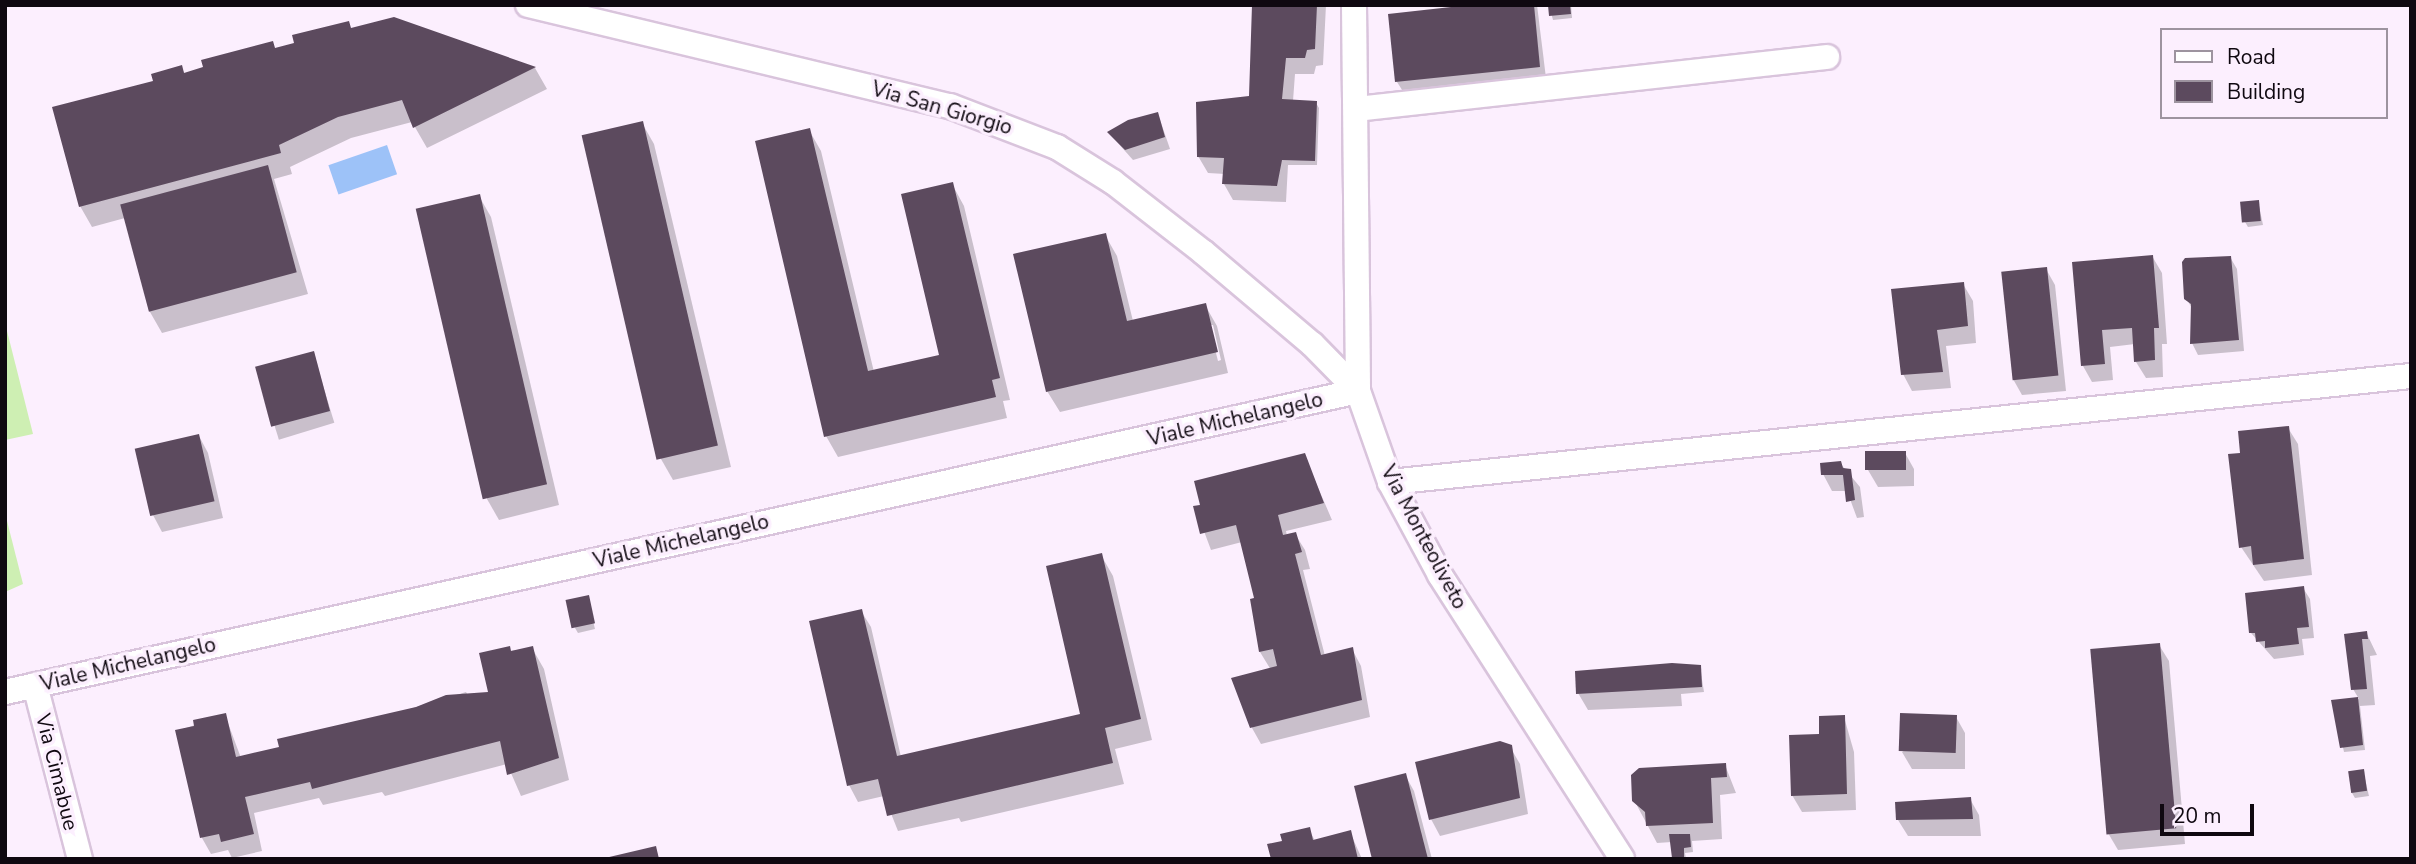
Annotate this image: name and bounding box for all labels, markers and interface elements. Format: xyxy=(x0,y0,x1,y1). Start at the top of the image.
legend xyxy=(2160,28,2388,119)
text: Road xyxy=(2227,43,2276,71)
street label: Via San Giorgio xyxy=(869,76,1015,140)
text: Building xyxy=(2227,78,2305,106)
street label: Viale Michelangelo xyxy=(1145,387,1325,451)
street label: Via Monteoliveto xyxy=(1375,461,1473,613)
street label: Viale Michelangelo xyxy=(591,509,771,573)
street label: Viale Michelangelo xyxy=(38,632,218,696)
street label: Via Cimabue xyxy=(30,711,84,833)
scale bar xyxy=(2164,790,2258,834)
text: 20 m xyxy=(2173,802,2222,830)

